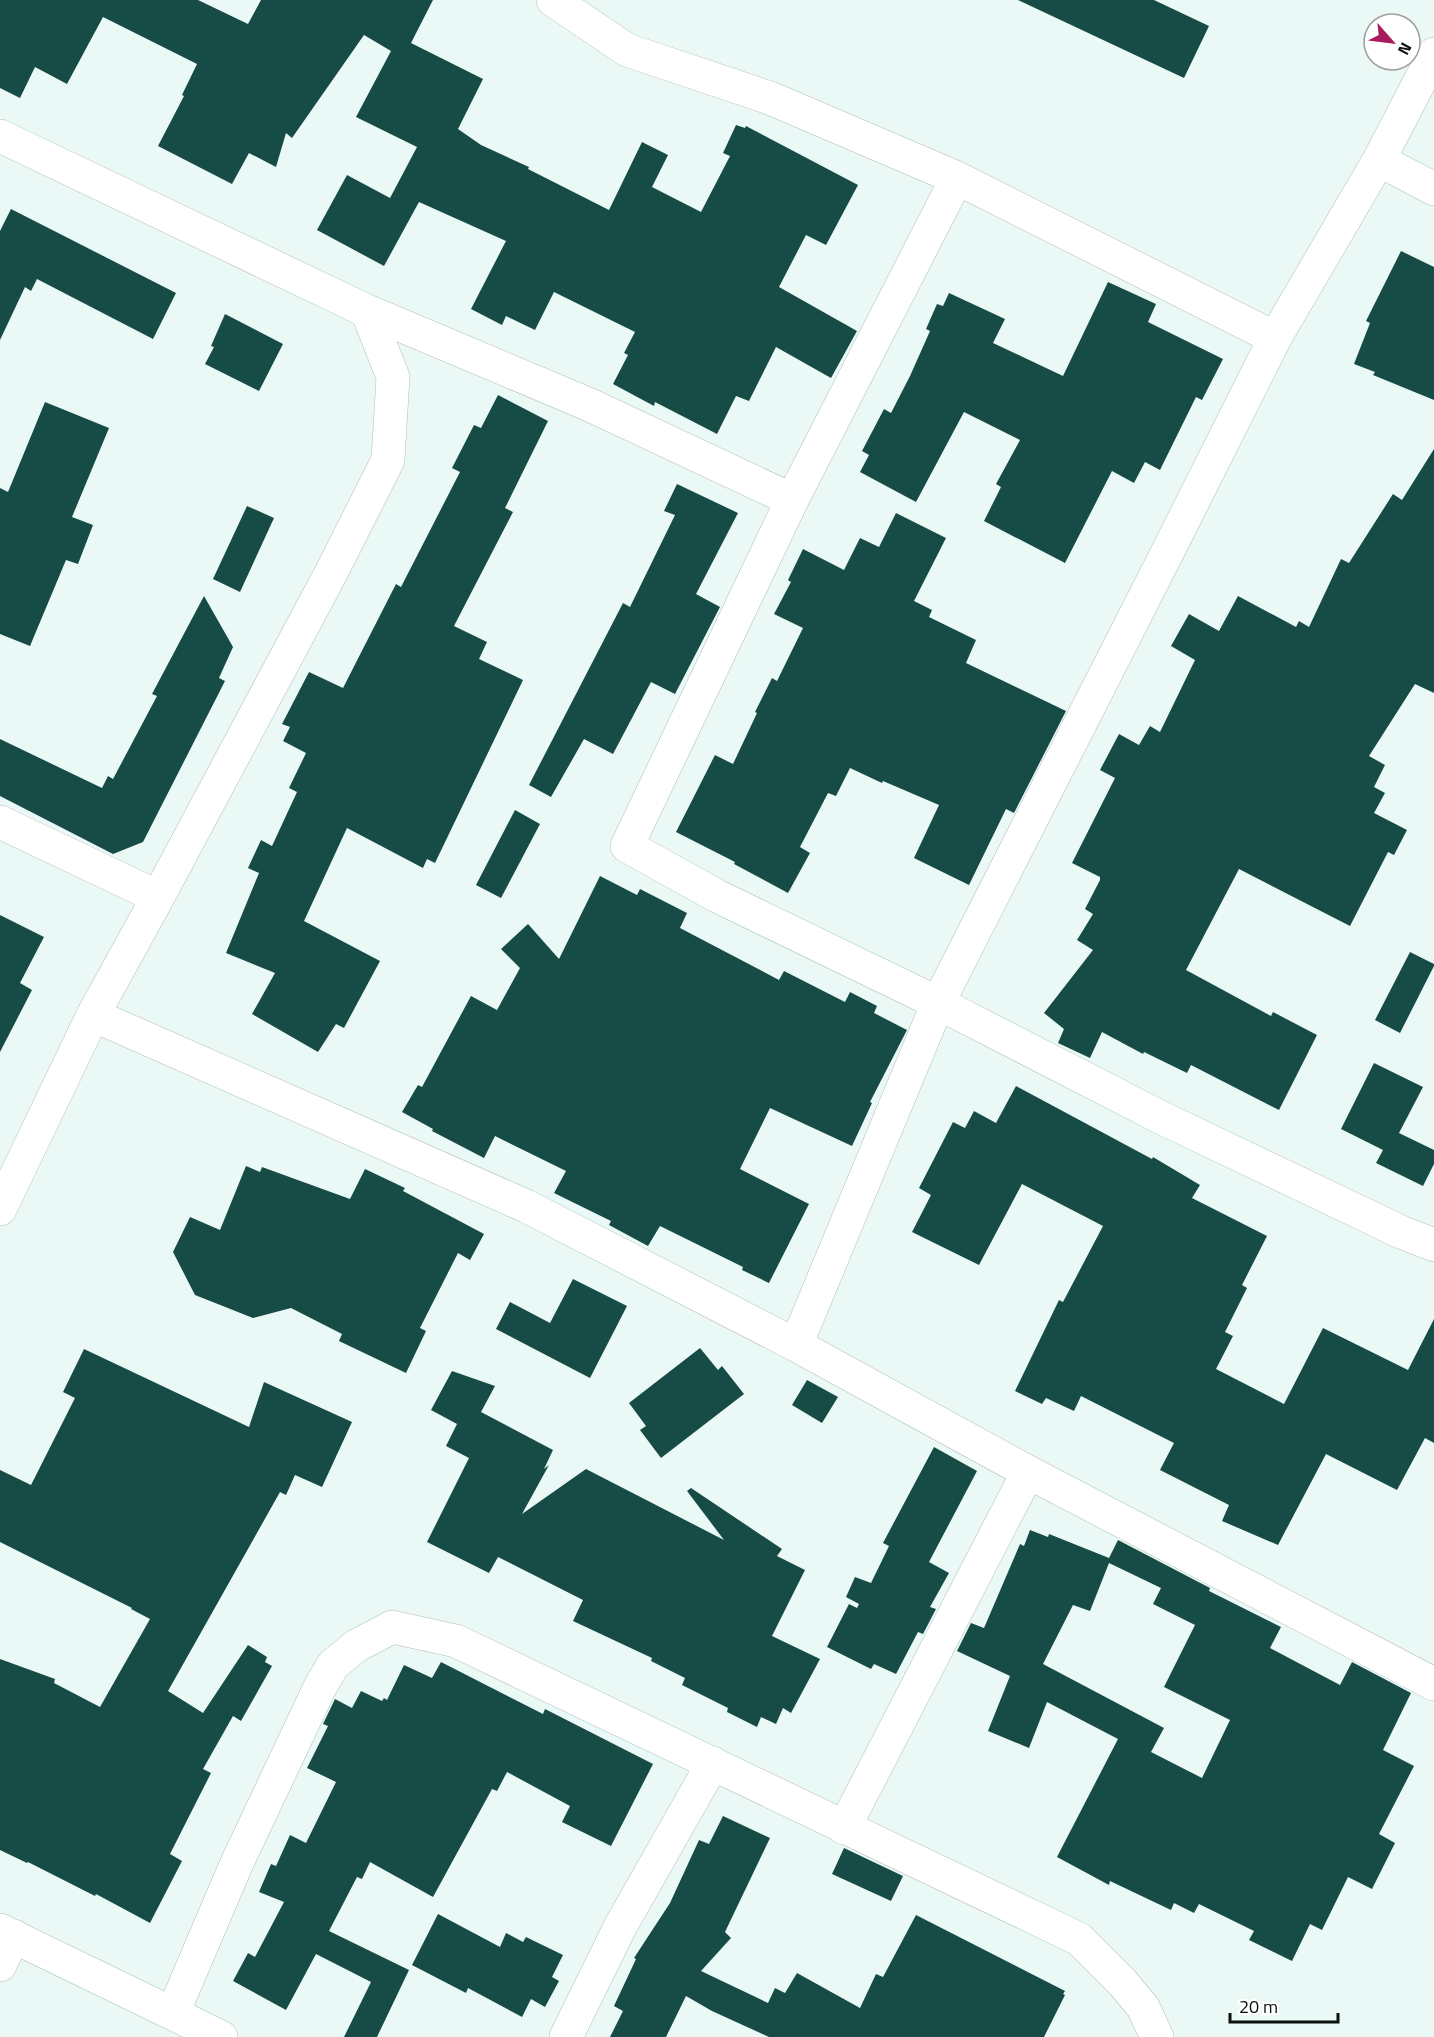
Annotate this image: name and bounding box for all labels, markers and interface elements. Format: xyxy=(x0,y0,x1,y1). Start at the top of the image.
north arrow xyxy=(1362,12,1422,72)
text: N xyxy=(1392,39,1418,60)
scale bar xyxy=(1230,1986,1338,2024)
text: 20 m xyxy=(1239,1993,1278,2020)

